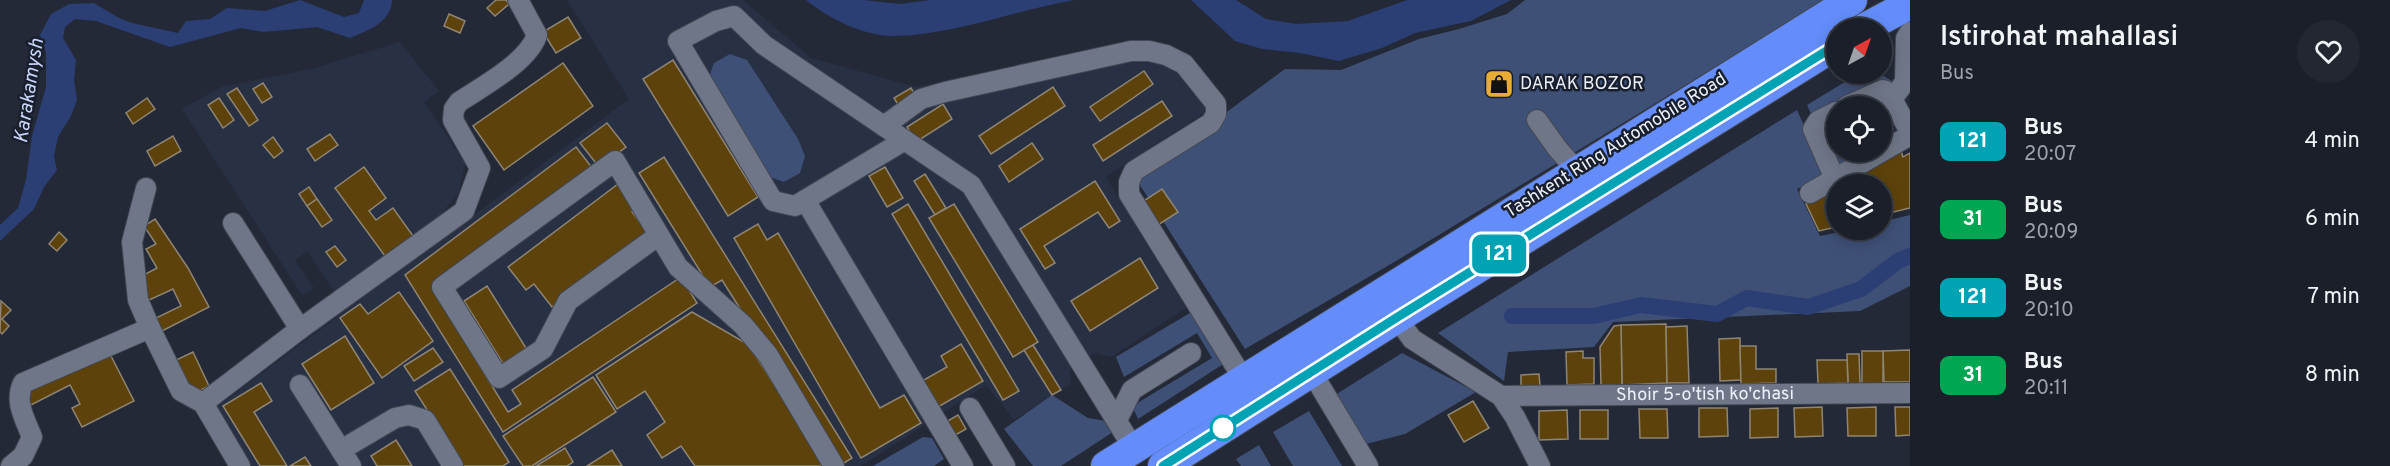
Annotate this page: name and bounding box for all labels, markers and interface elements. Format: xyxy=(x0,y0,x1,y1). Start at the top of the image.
north arrow xyxy=(1826,18,1892,84)
map controls xyxy=(1826,18,1892,240)
text: Istirohat mahallasi xyxy=(1940,20,2178,56)
button: heart xyxy=(2297,20,2360,83)
water label: Karakamysh xyxy=(9,37,51,145)
text: Bus xyxy=(1940,61,1974,87)
shop icon: DARAK BOZOR xyxy=(1483,68,1515,100)
street label: Tashkent Ring Automobile Road xyxy=(1501,68,1731,224)
place label: DARAK BOZOR xyxy=(1520,73,1644,96)
button: locate xyxy=(1826,96,1892,162)
text: Bus xyxy=(2024,115,2063,142)
text: 121 xyxy=(1958,128,1988,155)
text: 4 min xyxy=(2305,128,2360,155)
text: 20:07 xyxy=(2024,142,2076,168)
button: layers xyxy=(1826,174,1892,240)
text: Bus xyxy=(2024,193,2063,220)
text: 31 xyxy=(1963,206,1983,233)
text: 6 min xyxy=(2305,206,2360,233)
text: 20:09 xyxy=(2024,220,2078,246)
line badge: 121 xyxy=(1464,234,1534,274)
text: 121 xyxy=(1484,241,1514,268)
text: Bus xyxy=(2024,271,2063,298)
text: 121 xyxy=(1958,284,1988,311)
text: 7 min xyxy=(2308,284,2360,311)
text: 20:10 xyxy=(2024,298,2074,324)
text: Bus xyxy=(2024,349,2063,376)
text: 31 xyxy=(1963,362,1983,389)
text: 8 min xyxy=(2305,362,2360,389)
text: 20:11 xyxy=(2024,376,2069,402)
street label: Shoir 5-o'tish ko'chasi xyxy=(1616,382,1794,407)
unlabelled marker xyxy=(1210,415,1236,441)

